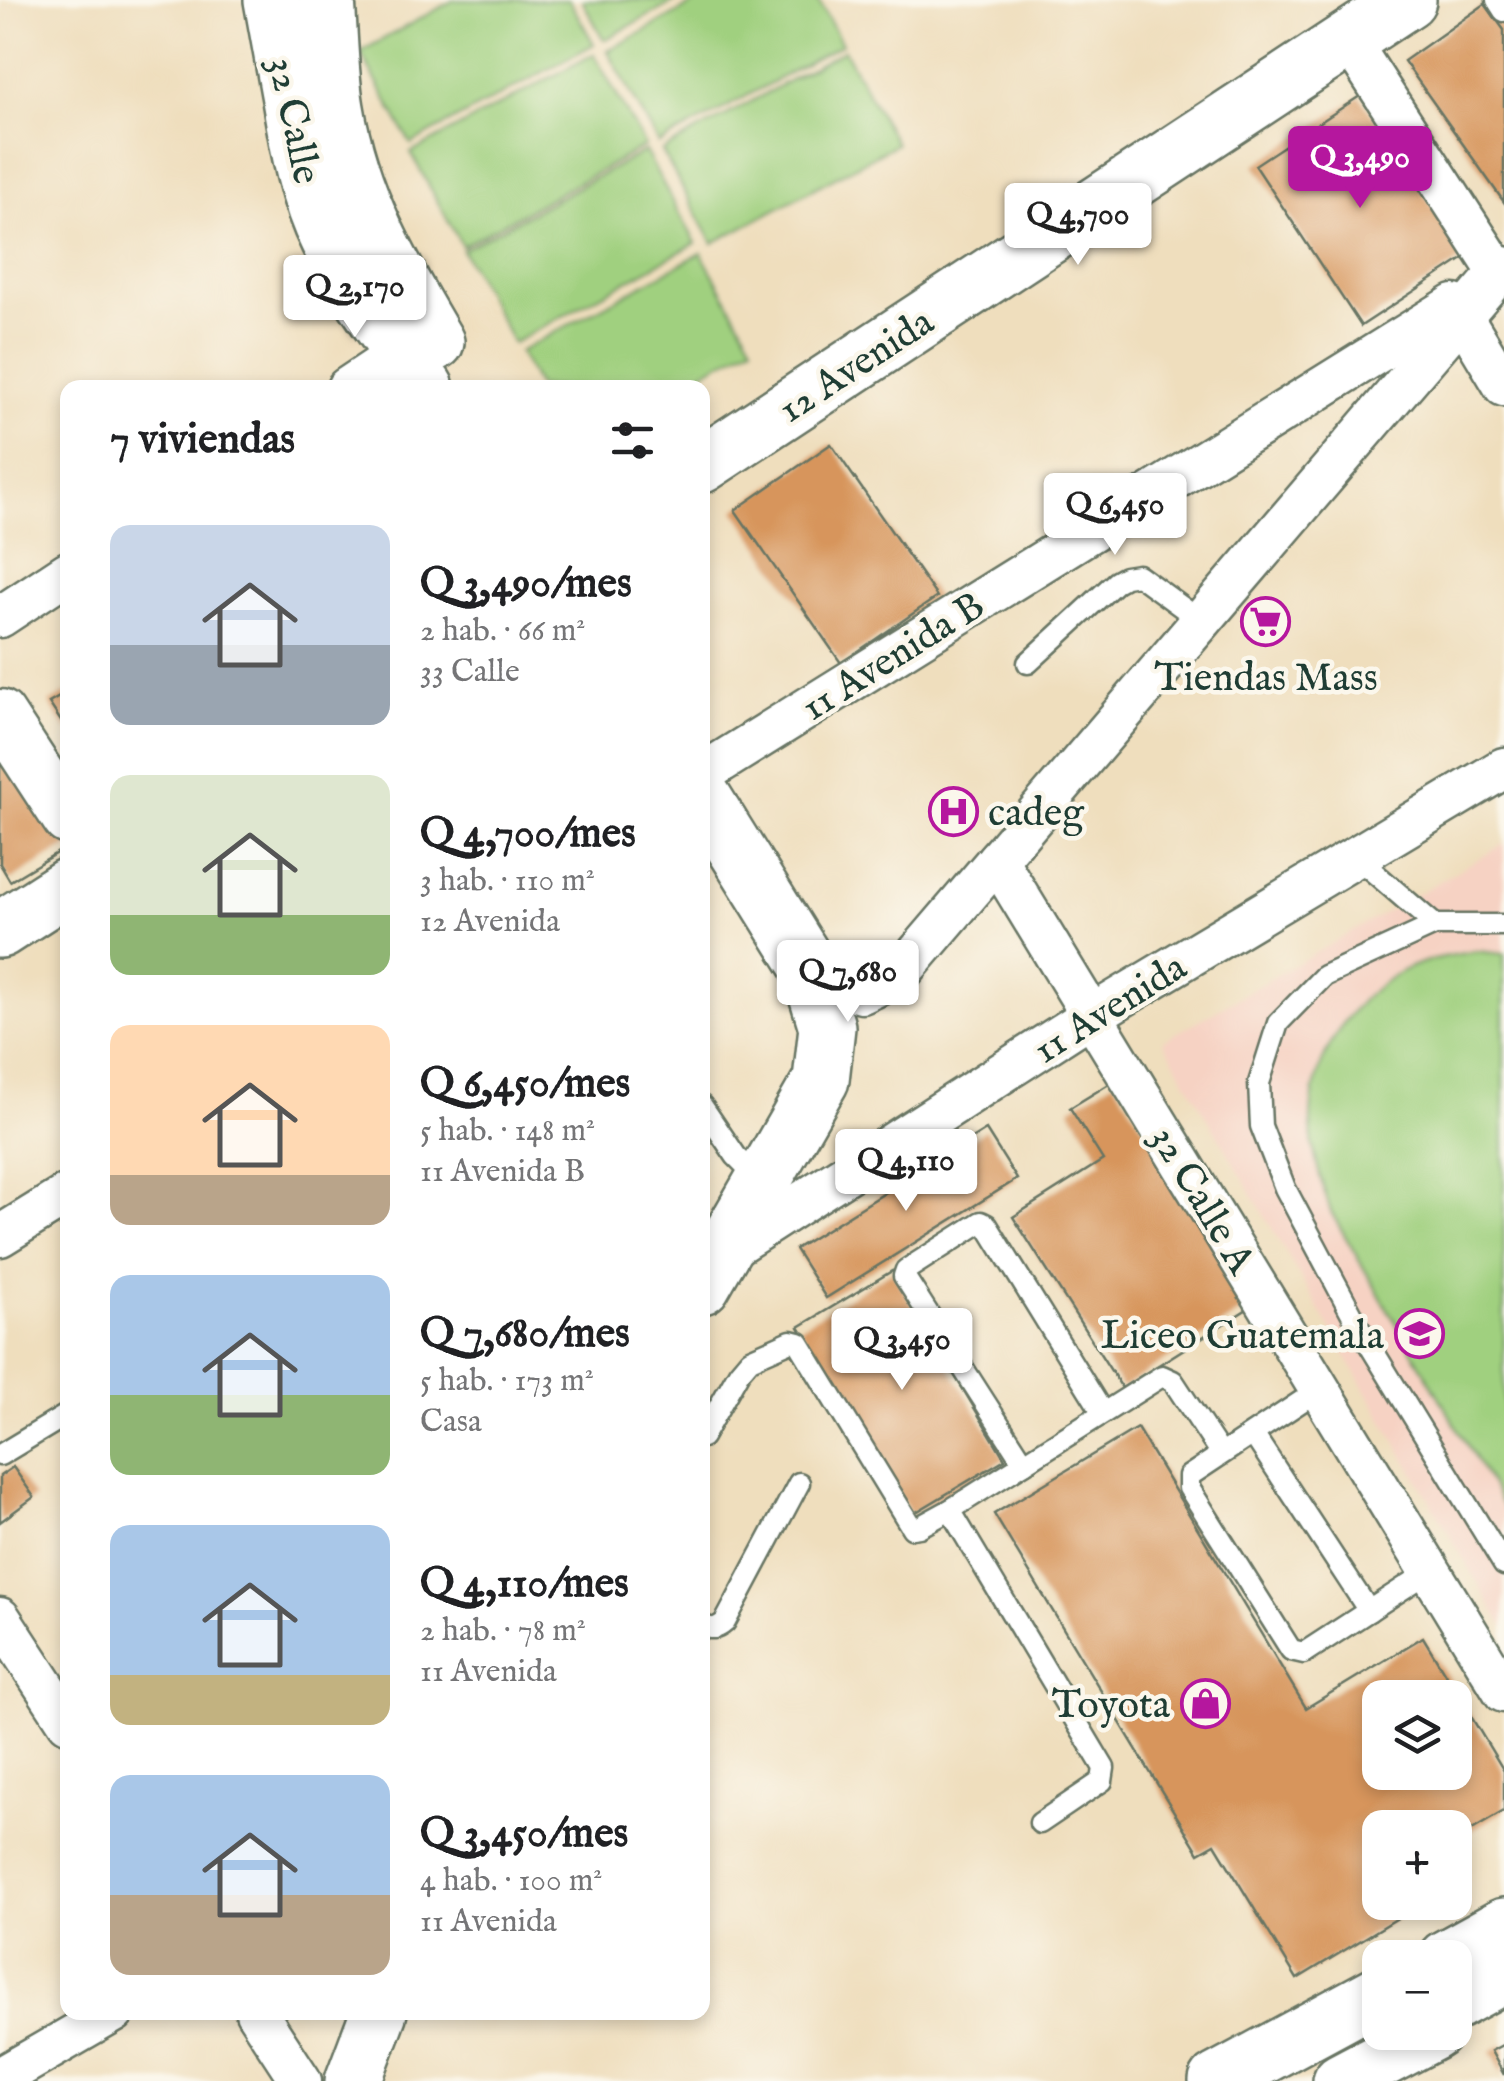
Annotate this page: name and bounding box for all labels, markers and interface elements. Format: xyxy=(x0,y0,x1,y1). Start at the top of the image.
street label: 32 Calle xyxy=(254,53,331,189)
pin: Q 3,490 xyxy=(1268,126,1452,211)
text: Q 3,490 xyxy=(1310,138,1410,179)
pin: Q 4,700 xyxy=(986,183,1170,268)
text: Q 4,700 xyxy=(1027,195,1129,236)
pin: Q 2,170 xyxy=(263,255,447,340)
text: Q 2,170 xyxy=(305,267,405,308)
street label: 12 Avenida xyxy=(770,298,945,436)
icon: filters xyxy=(605,413,660,468)
text: 7 viviendas xyxy=(110,414,295,467)
pin: Q 6,450 xyxy=(1023,473,1207,558)
text: Q 6,450 xyxy=(1066,485,1164,526)
text: Q 3,490/mes xyxy=(420,558,632,611)
icon: home xyxy=(190,565,310,685)
street label: 11 Avenida B xyxy=(793,582,995,734)
supermarket icon: Tiendas Mass xyxy=(1240,595,1292,647)
text: 2 hab. · 66 m² xyxy=(420,611,585,652)
text: 33 Calle xyxy=(420,652,520,693)
place label: Tiendas Mass xyxy=(1154,654,1378,705)
hospital icon: cadeg xyxy=(927,785,979,837)
place label: cadeg xyxy=(988,789,1085,840)
text: Q 4,700/mes xyxy=(420,808,636,861)
icon: home xyxy=(190,815,310,935)
text: 3 hab. · 110 m² xyxy=(420,861,595,902)
text: 12 Avenida xyxy=(420,902,560,943)
pin: Q 7,680 xyxy=(756,940,940,1025)
street label: 11 Avenida xyxy=(1025,943,1198,1077)
text: Q 7,680 xyxy=(799,952,897,993)
text: Q 6,450/mes xyxy=(420,1058,630,1111)
icon: home xyxy=(190,1065,310,1185)
text: 5 hab. · 148 m² xyxy=(420,1111,595,1152)
street label: 32 Calle A xyxy=(1137,1117,1266,1285)
pin: Q 4,110 xyxy=(814,1129,998,1214)
text: Q 4,110 xyxy=(857,1141,955,1182)
text: 11 Avenida B xyxy=(420,1152,585,1193)
text: Q 7,680/mes xyxy=(420,1308,630,1361)
pin: Q 3,450 xyxy=(810,1308,994,1393)
school or university icon: Liceo Guatemala xyxy=(1393,1308,1445,1360)
place label: Liceo Guatemala xyxy=(1101,1312,1385,1363)
icon: home xyxy=(190,1315,310,1435)
text: Q 3,450 xyxy=(853,1320,951,1361)
text: 5 hab. · 173 m² xyxy=(420,1361,594,1402)
text: Casa xyxy=(420,1402,482,1443)
text: Q 4,110/mes xyxy=(420,1558,629,1611)
icon: home xyxy=(190,1565,310,1685)
text: 2 hab. · 78 m² xyxy=(420,1611,586,1652)
text: 11 Avenida xyxy=(420,1652,557,1693)
shop icon: Toyota xyxy=(1179,1677,1231,1729)
map controls xyxy=(1362,1680,1472,2050)
button: layers xyxy=(1362,1680,1472,1790)
place label: Toyota xyxy=(1052,1681,1171,1732)
text: Q 3,450/mes xyxy=(420,1808,628,1861)
button: + xyxy=(1362,1810,1472,1920)
icon: home xyxy=(190,1815,310,1935)
text: 4 hab. · 100 m² xyxy=(420,1861,602,1902)
text: 11 Avenida xyxy=(420,1902,557,1943)
button: − xyxy=(1362,1940,1472,2050)

